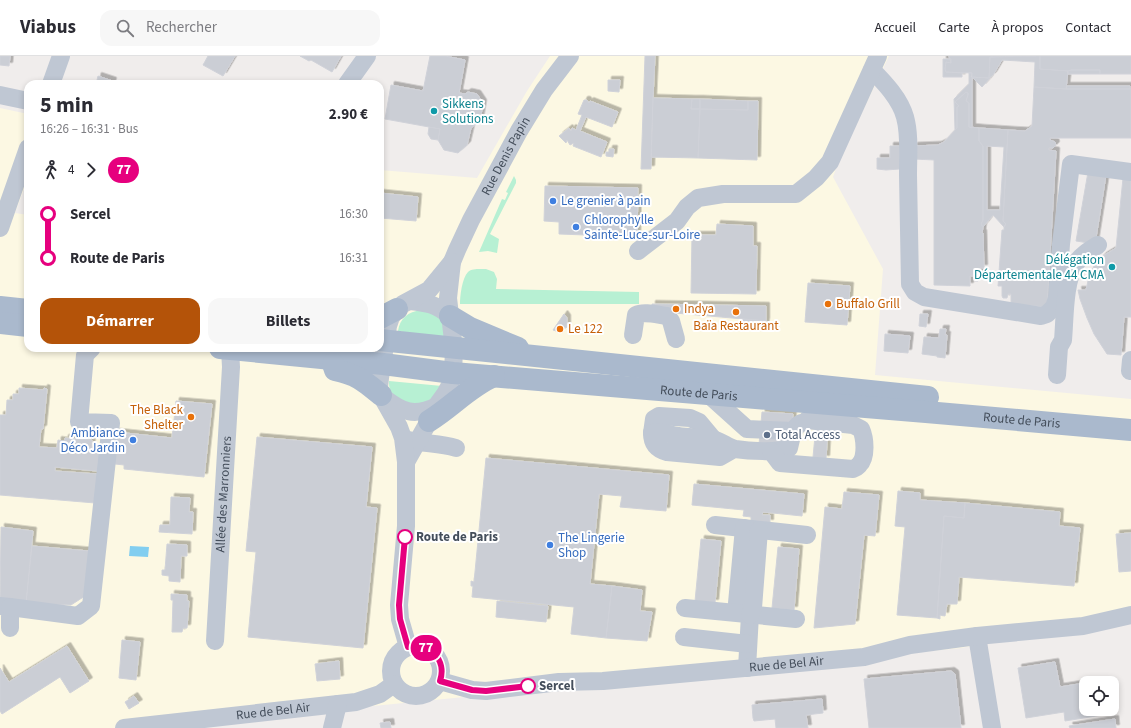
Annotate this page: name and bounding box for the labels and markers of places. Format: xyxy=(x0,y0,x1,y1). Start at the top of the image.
place label: Sikkens Solutions xyxy=(442,95,494,128)
marker: Sikkens Solutions xyxy=(429,106,439,116)
place label: Le grenier à pain xyxy=(561,192,651,210)
marker: Le grenier à pain xyxy=(548,196,558,206)
place label: Chlorophylle Sainte-Luce-sur-Loire xyxy=(584,211,700,244)
marker: Chlorophylle Sainte-Luce-sur-Loire xyxy=(571,222,581,232)
place label: Délégation Départementale 44 CMA xyxy=(974,251,1105,284)
marker: Délégation Départementale 44 CMA xyxy=(1107,262,1117,272)
place label: Buffalo Grill xyxy=(836,295,900,313)
marker: Buffalo Grill xyxy=(823,299,833,309)
place label: Indya xyxy=(684,300,714,318)
marker: Indya xyxy=(671,304,681,314)
marker: Baïa Restaurant xyxy=(731,307,741,317)
place label: Baïa Restaurant xyxy=(693,317,779,335)
place label: Le 122 xyxy=(568,320,603,338)
marker: Le 122 xyxy=(555,324,565,334)
place label: The Black Shelter xyxy=(130,401,184,434)
marker: The Black Shelter xyxy=(186,412,196,422)
place label: Ambiance Déco Jardin xyxy=(61,424,125,457)
place label: Total Access xyxy=(775,426,841,444)
marker: Total Access xyxy=(762,430,772,440)
marker: Ambiance Déco Jardin xyxy=(128,435,138,445)
place label: Route de Paris xyxy=(416,528,498,546)
marker: Route de Paris xyxy=(397,529,413,545)
place label: The Lingerie Shop xyxy=(558,529,625,562)
marker: The Lingerie Shop xyxy=(545,540,555,550)
place label: Sercel xyxy=(539,677,574,695)
marker: Sercel xyxy=(520,678,536,694)

